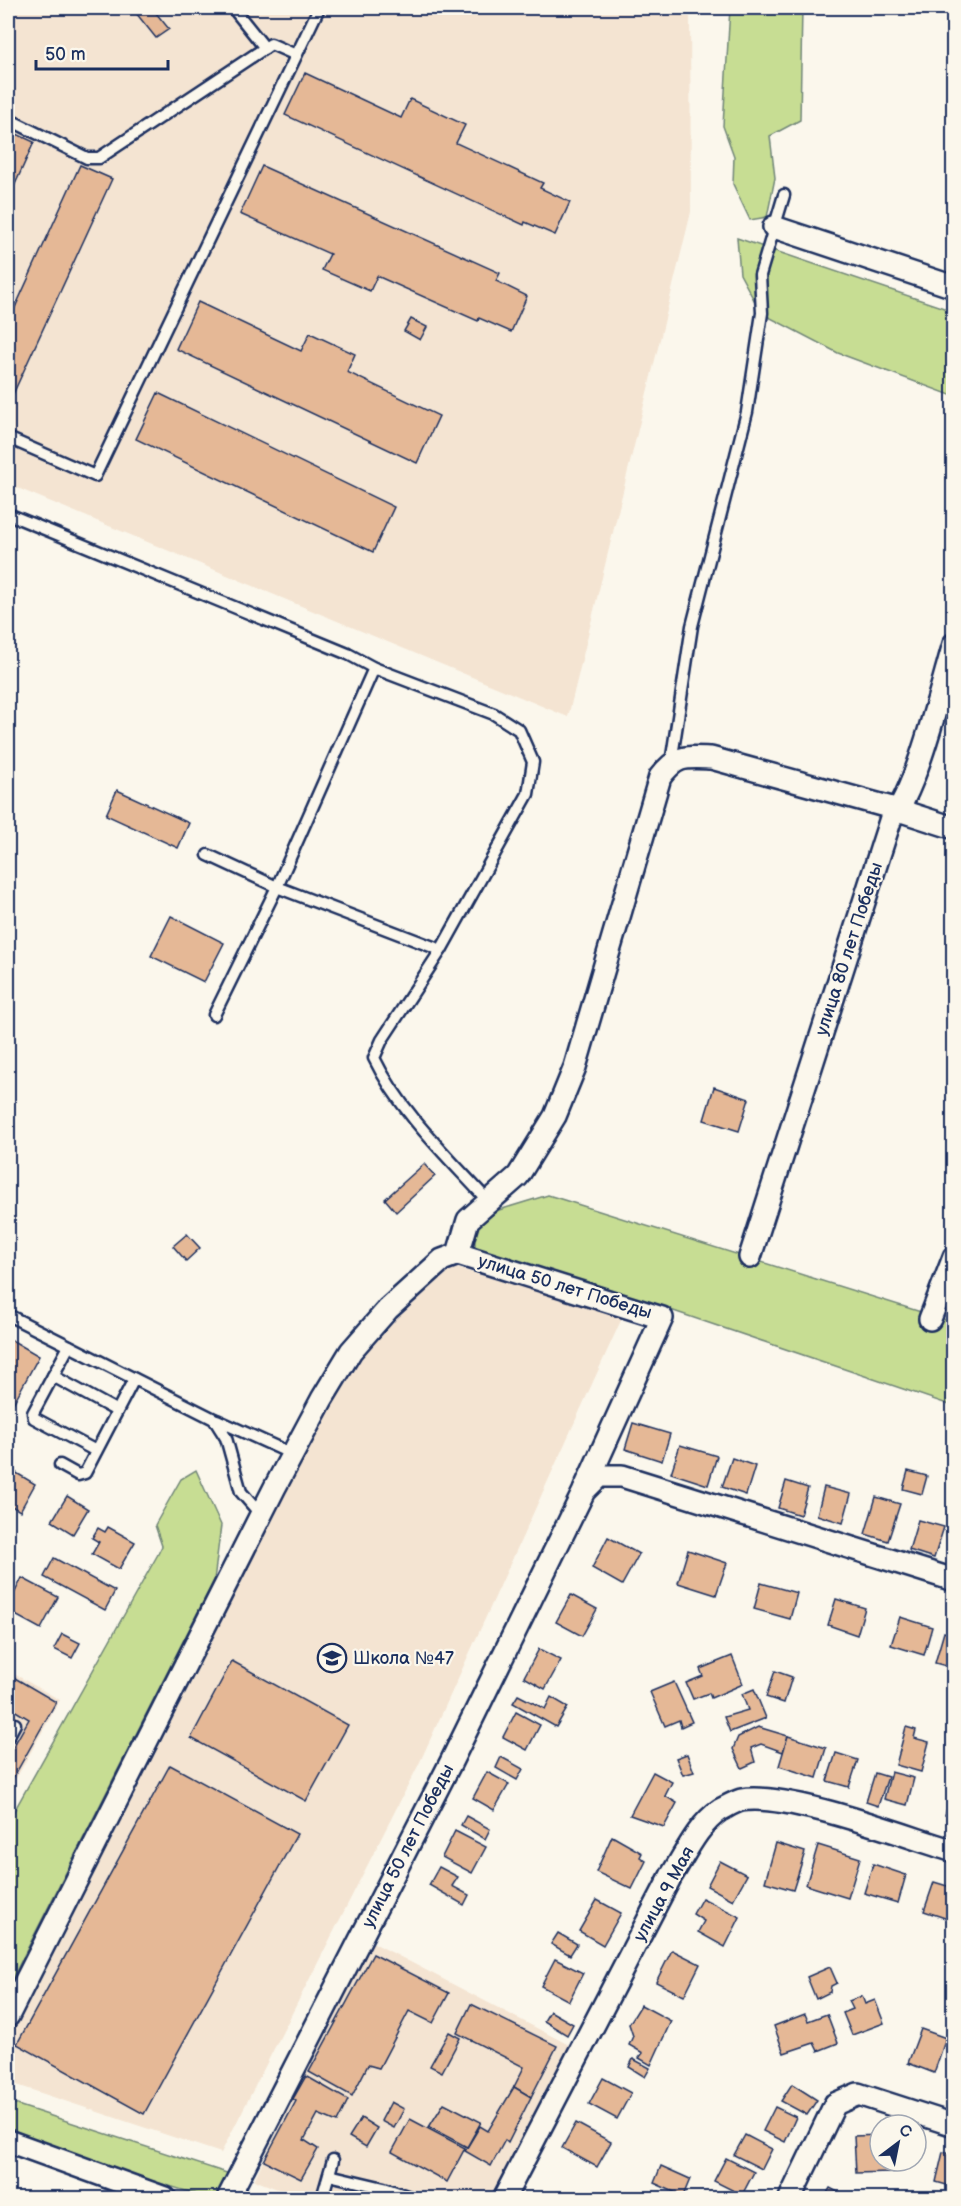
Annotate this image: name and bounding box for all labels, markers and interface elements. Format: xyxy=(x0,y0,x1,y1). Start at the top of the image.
scale bar xyxy=(36,33,168,71)
text: 50 m xyxy=(45,44,86,65)
street label: улица 80 лет Победы xyxy=(811,860,887,1038)
street label: улица 50 лет Победы xyxy=(476,1251,654,1323)
school or university icon: Школа №47 xyxy=(316,1642,348,1674)
place label: Школа №47 xyxy=(353,1648,454,1669)
street label: улица 50 лет Победы xyxy=(358,1761,458,1931)
street label: улица 9 Мая xyxy=(629,1843,699,1945)
north arrow xyxy=(868,2113,928,2173)
text: С xyxy=(895,2121,915,2143)

